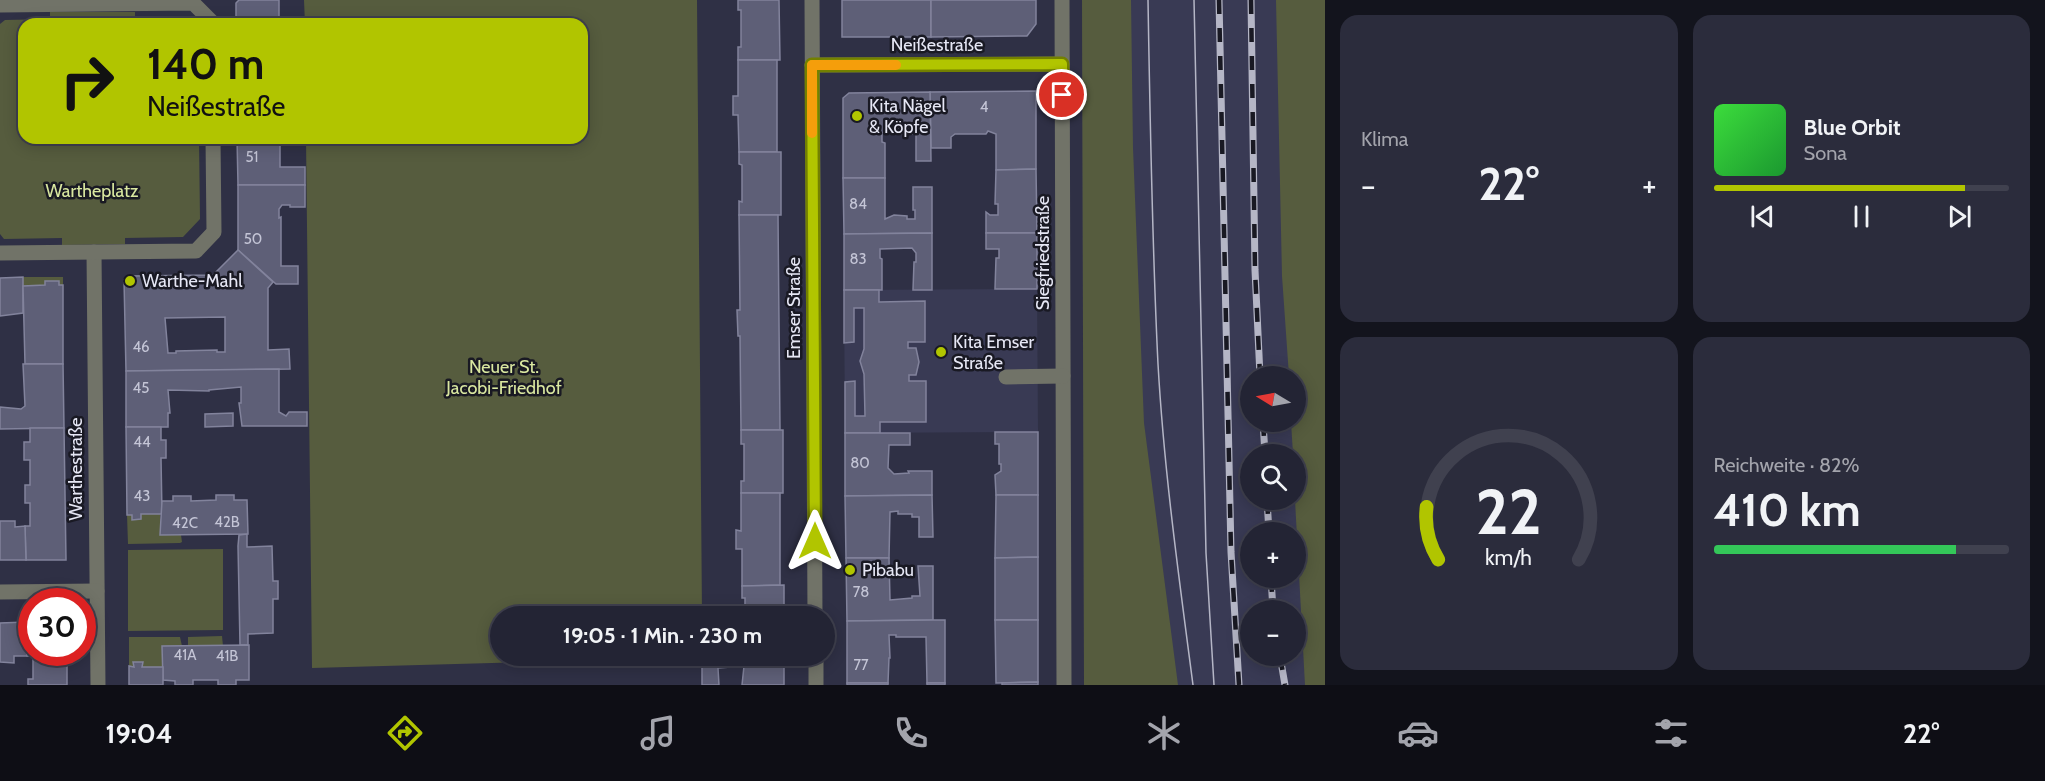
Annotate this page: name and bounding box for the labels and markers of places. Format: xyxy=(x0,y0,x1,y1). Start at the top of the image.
pin xyxy=(1036,69,1087,120)
place label: Kita Nägel & Köpfe xyxy=(869,95,947,138)
marker: Kita Nägel & Köpfe xyxy=(850,109,864,123)
place label: Warthe-Mahl xyxy=(142,270,243,292)
marker: Warthe-Mahl xyxy=(123,274,137,288)
place label: Kita Emser Straße xyxy=(953,331,1034,374)
marker: Kita Emser Straße xyxy=(934,345,948,359)
place label: Pibabu xyxy=(862,559,914,581)
marker: Pibabu xyxy=(843,563,857,577)

